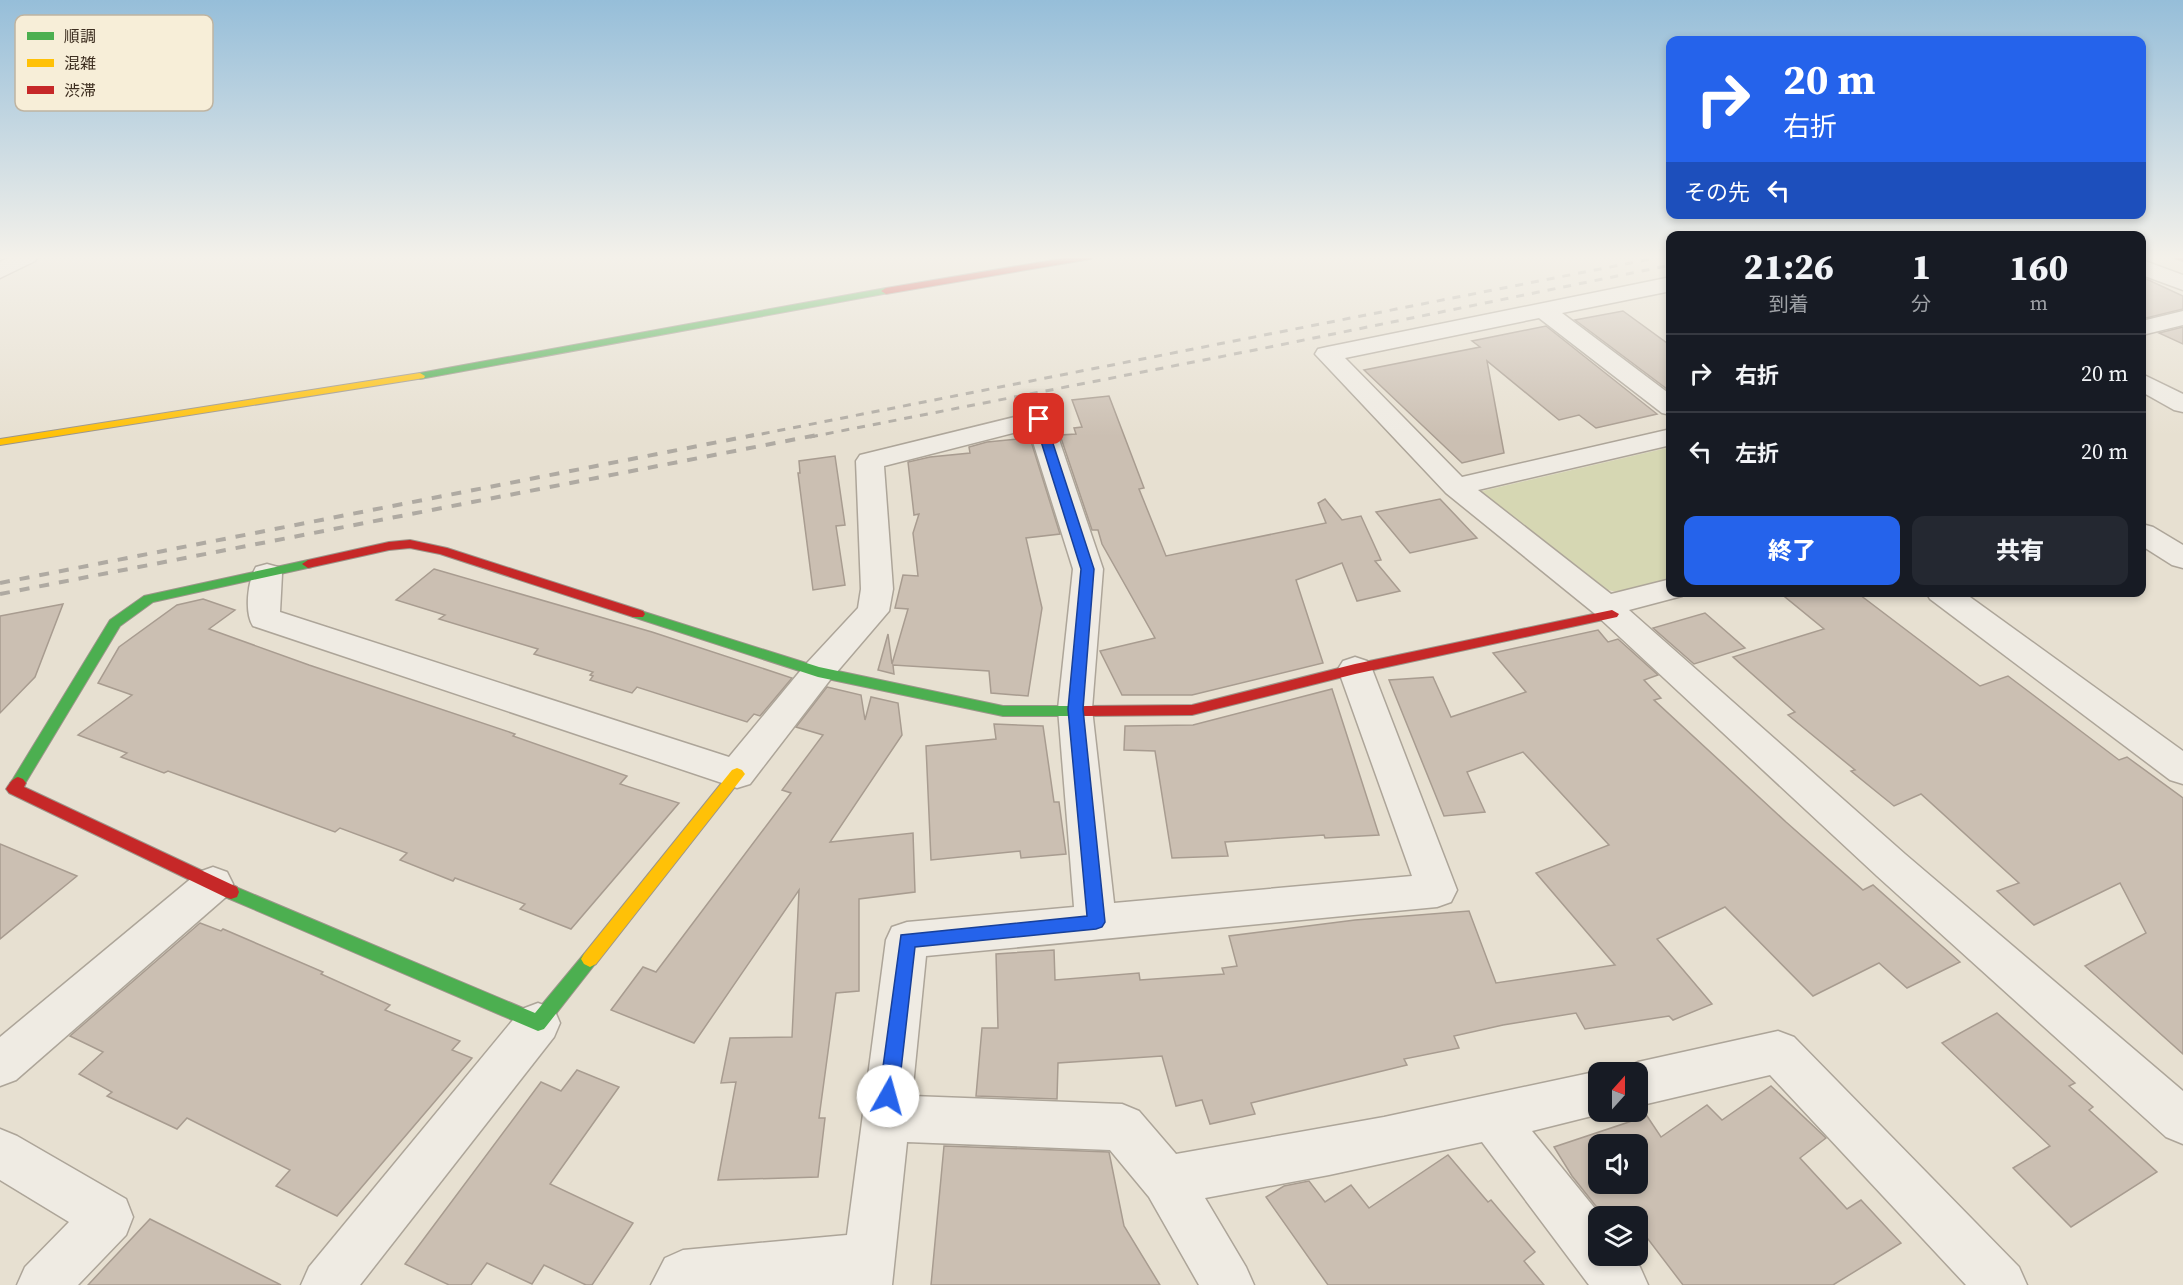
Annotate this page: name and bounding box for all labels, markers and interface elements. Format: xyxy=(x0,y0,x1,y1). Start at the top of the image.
legend xyxy=(15,15,213,111)
text: 順調 xyxy=(64,25,96,47)
text: 20 m xyxy=(1783,50,1876,108)
text: 混雑 xyxy=(64,52,96,74)
icon: right xyxy=(1684,60,1762,138)
text: 渋滞 xyxy=(64,79,96,101)
text: 右折 xyxy=(1783,108,1837,145)
icon: left xyxy=(1762,174,1795,207)
text: その先 xyxy=(1684,177,1750,207)
text: 21:26 xyxy=(1744,242,1834,291)
text: 1 xyxy=(1911,242,1931,291)
text: 160 xyxy=(2009,243,2068,292)
text: m xyxy=(2030,289,2048,317)
text: 到着 xyxy=(1769,290,1809,318)
text: 分 xyxy=(1911,290,1931,318)
icon: right xyxy=(1684,357,1717,390)
text: 20 m xyxy=(2081,358,2128,388)
text: 右折 xyxy=(1735,360,1779,390)
pin xyxy=(1013,393,1064,444)
icon: arrive xyxy=(1022,402,1055,435)
icon: left xyxy=(1684,435,1717,468)
text: 20 m xyxy=(2081,436,2128,466)
text: 左折 xyxy=(1735,438,1779,468)
button: 終了 xyxy=(1684,516,1900,585)
button: 共有 xyxy=(1912,516,2128,585)
north arrow xyxy=(1588,1062,1648,1122)
map controls xyxy=(1588,1062,1648,1266)
position arrow xyxy=(856,1064,920,1128)
button: sound xyxy=(1588,1134,1648,1194)
button: layers xyxy=(1588,1206,1648,1266)

